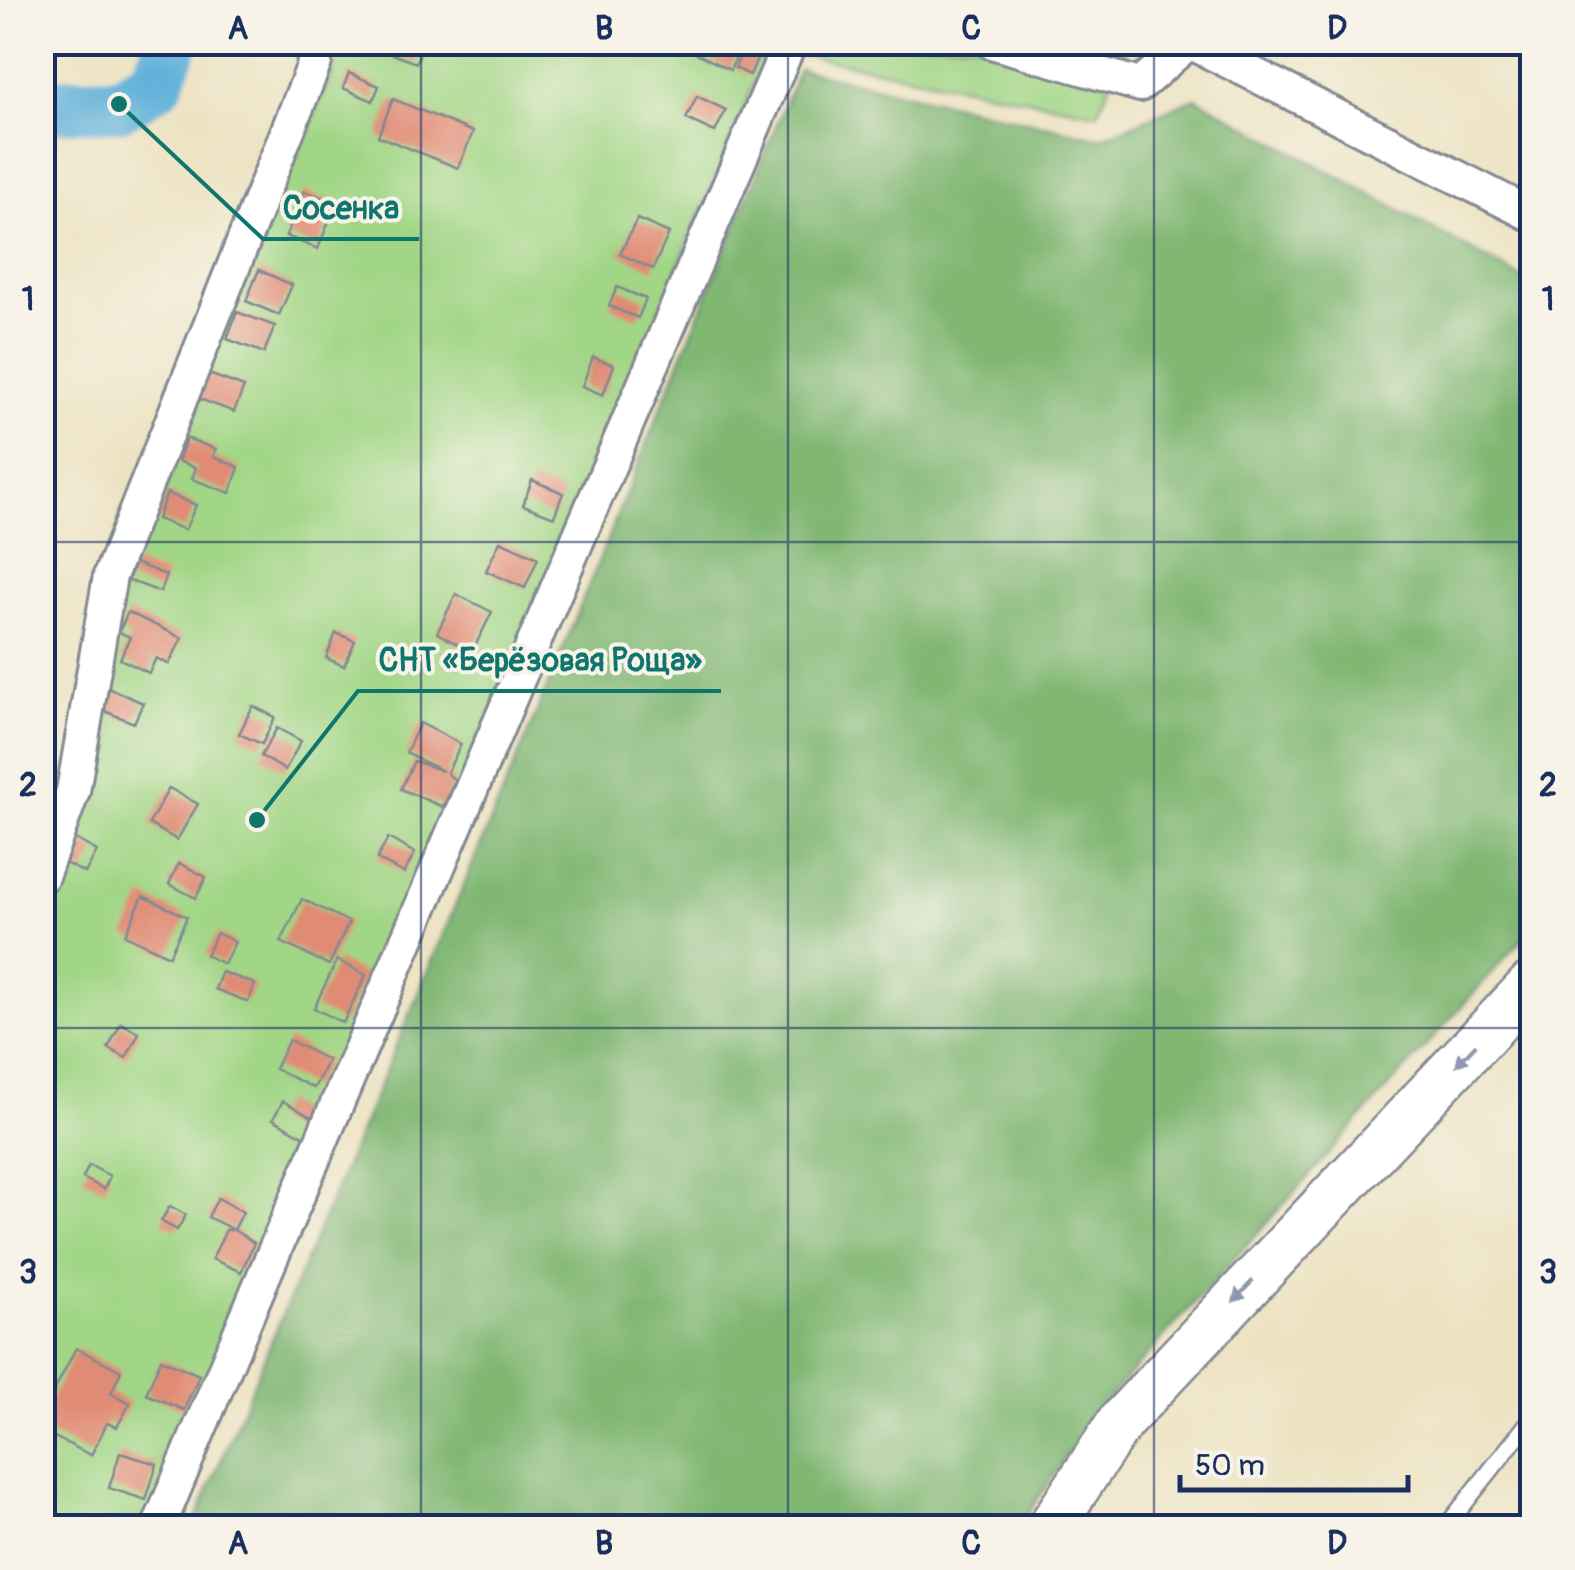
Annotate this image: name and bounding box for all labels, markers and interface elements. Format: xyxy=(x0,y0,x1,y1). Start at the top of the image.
text: A xyxy=(228,9,249,49)
text: B xyxy=(595,9,613,49)
text: C xyxy=(961,9,981,49)
text: D xyxy=(1327,9,1347,49)
callout: Сосенка xyxy=(263,177,419,239)
text: Сосенка xyxy=(283,189,399,229)
text: 1 xyxy=(22,280,34,320)
text: 1 xyxy=(1542,280,1554,320)
callout: СНТ «Берёзовая Роща» xyxy=(358,629,721,691)
text: СНТ «Берёзовая Роща» xyxy=(378,641,702,681)
text: 2 xyxy=(19,766,37,806)
text: 2 xyxy=(1539,766,1557,806)
one-way arrow xyxy=(1455,1042,1478,1066)
text: 3 xyxy=(19,1253,37,1293)
text: 3 xyxy=(1539,1253,1557,1293)
one-way arrow xyxy=(1232,1279,1255,1303)
scale bar xyxy=(1180,1430,1408,1492)
text: 50 m xyxy=(1195,1447,1265,1484)
text: A xyxy=(228,1524,249,1564)
text: B xyxy=(595,1524,613,1564)
text: C xyxy=(961,1524,981,1564)
text: D xyxy=(1327,1524,1347,1564)

